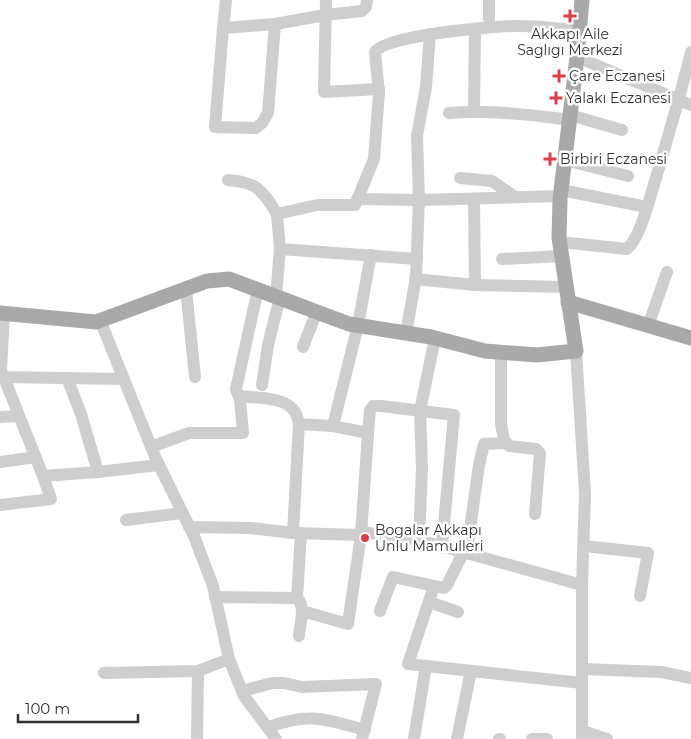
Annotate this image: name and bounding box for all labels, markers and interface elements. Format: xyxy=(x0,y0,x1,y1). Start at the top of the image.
marker: Akkapı Aile Saglıgı Merkezi xyxy=(563,9,577,23)
place label: Akkapı Aile Saglıgı Merkezi xyxy=(517,25,623,59)
place label: Çare Eczanesi xyxy=(569,67,666,85)
marker: Çare Eczanesi xyxy=(553,70,565,82)
place label: Yalakı Eczanesi xyxy=(566,89,671,107)
marker: Yalakı Eczanesi xyxy=(550,92,562,104)
place label: Birbiri Eczanesi xyxy=(560,150,667,168)
marker: Birbiri Eczanesi xyxy=(544,153,556,165)
place label: Bogalar Akkapı Unlu Mamulleri xyxy=(375,521,484,555)
marker: Bogalar Akkapı Unlu Mamulleri xyxy=(359,532,371,544)
scale bar xyxy=(18,692,138,724)
text: 100 m xyxy=(25,699,70,718)

